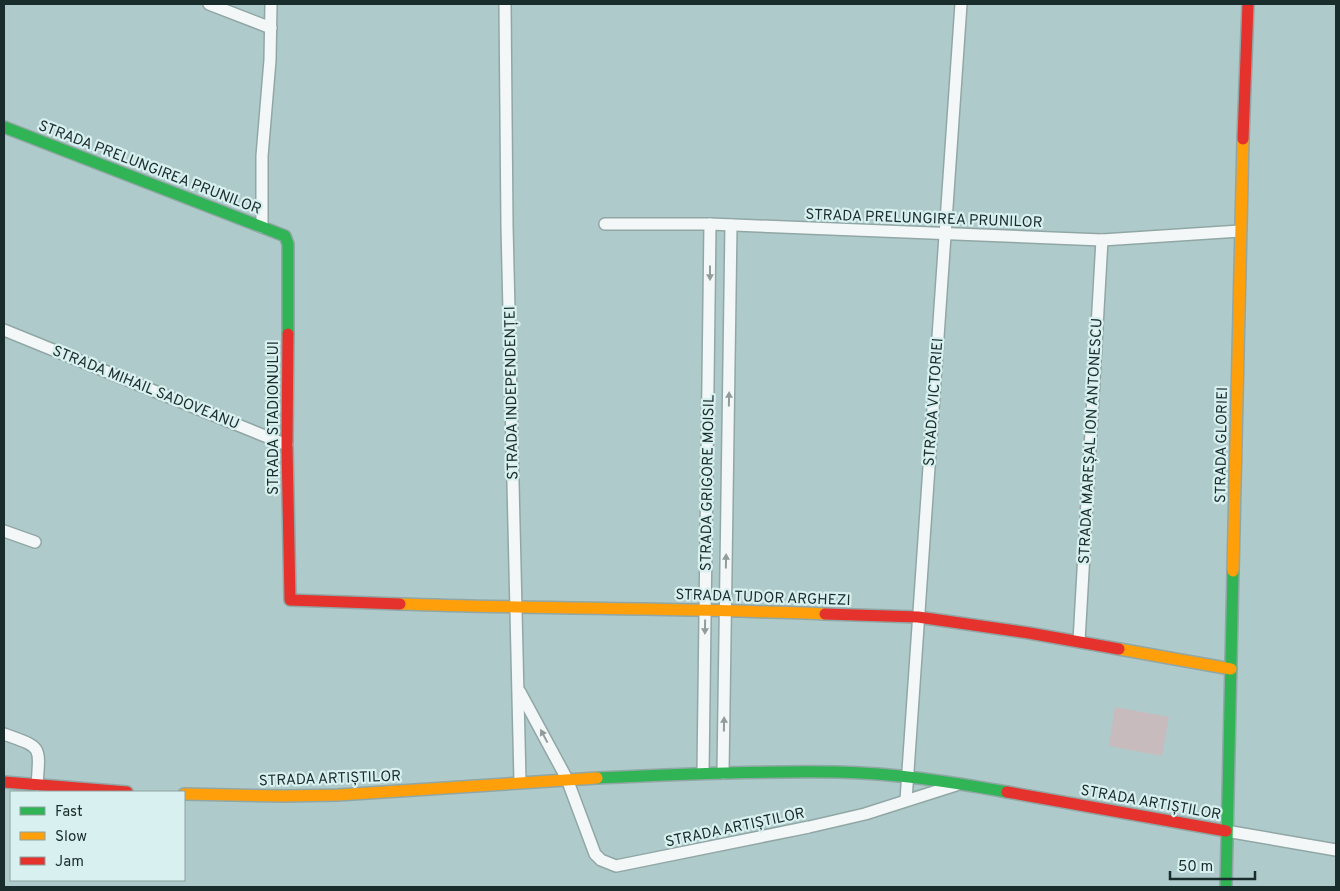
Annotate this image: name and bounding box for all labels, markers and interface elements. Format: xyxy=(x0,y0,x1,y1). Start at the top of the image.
street label: STRADA PRELUNGIREA PRUNILOR xyxy=(35,117,264,220)
street label: STRADA PRELUNGIREA PRUNILOR xyxy=(805,206,1043,233)
one-way arrow xyxy=(706,265,714,281)
street label: STRADA INDEPENDENȚEI xyxy=(501,306,524,480)
street label: STRADA MAREȘAL ION ANTONESCU xyxy=(1076,318,1107,565)
street label: STRADA VICTORIEI xyxy=(921,337,948,467)
street label: STRADA STADIONULUI xyxy=(265,341,284,495)
street label: STRADA MIHAIL SADOVEANU xyxy=(49,342,242,435)
street label: STRADA GLORIEI xyxy=(1212,387,1233,503)
one-way arrow xyxy=(725,391,733,407)
street label: STRADA GRIGORE MOISIL xyxy=(697,395,720,571)
one-way arrow xyxy=(723,553,731,569)
street label: STRADA TUDOR ARGHEZI xyxy=(675,586,851,611)
one-way arrow xyxy=(701,620,709,636)
one-way arrow xyxy=(720,716,728,732)
one-way arrow xyxy=(540,729,548,743)
street label: STRADA ARTIȘTILOR xyxy=(259,768,401,791)
street label: STRADA ARTIȘTILOR xyxy=(1079,782,1222,825)
legend xyxy=(10,791,185,881)
text: Fast xyxy=(55,803,83,822)
street label: STRADA ARTIȘTILOR xyxy=(664,804,807,853)
text: Slow xyxy=(55,828,87,847)
scale bar xyxy=(1170,848,1255,880)
text: Jam xyxy=(55,853,84,872)
text: 50 m xyxy=(1178,858,1213,877)

